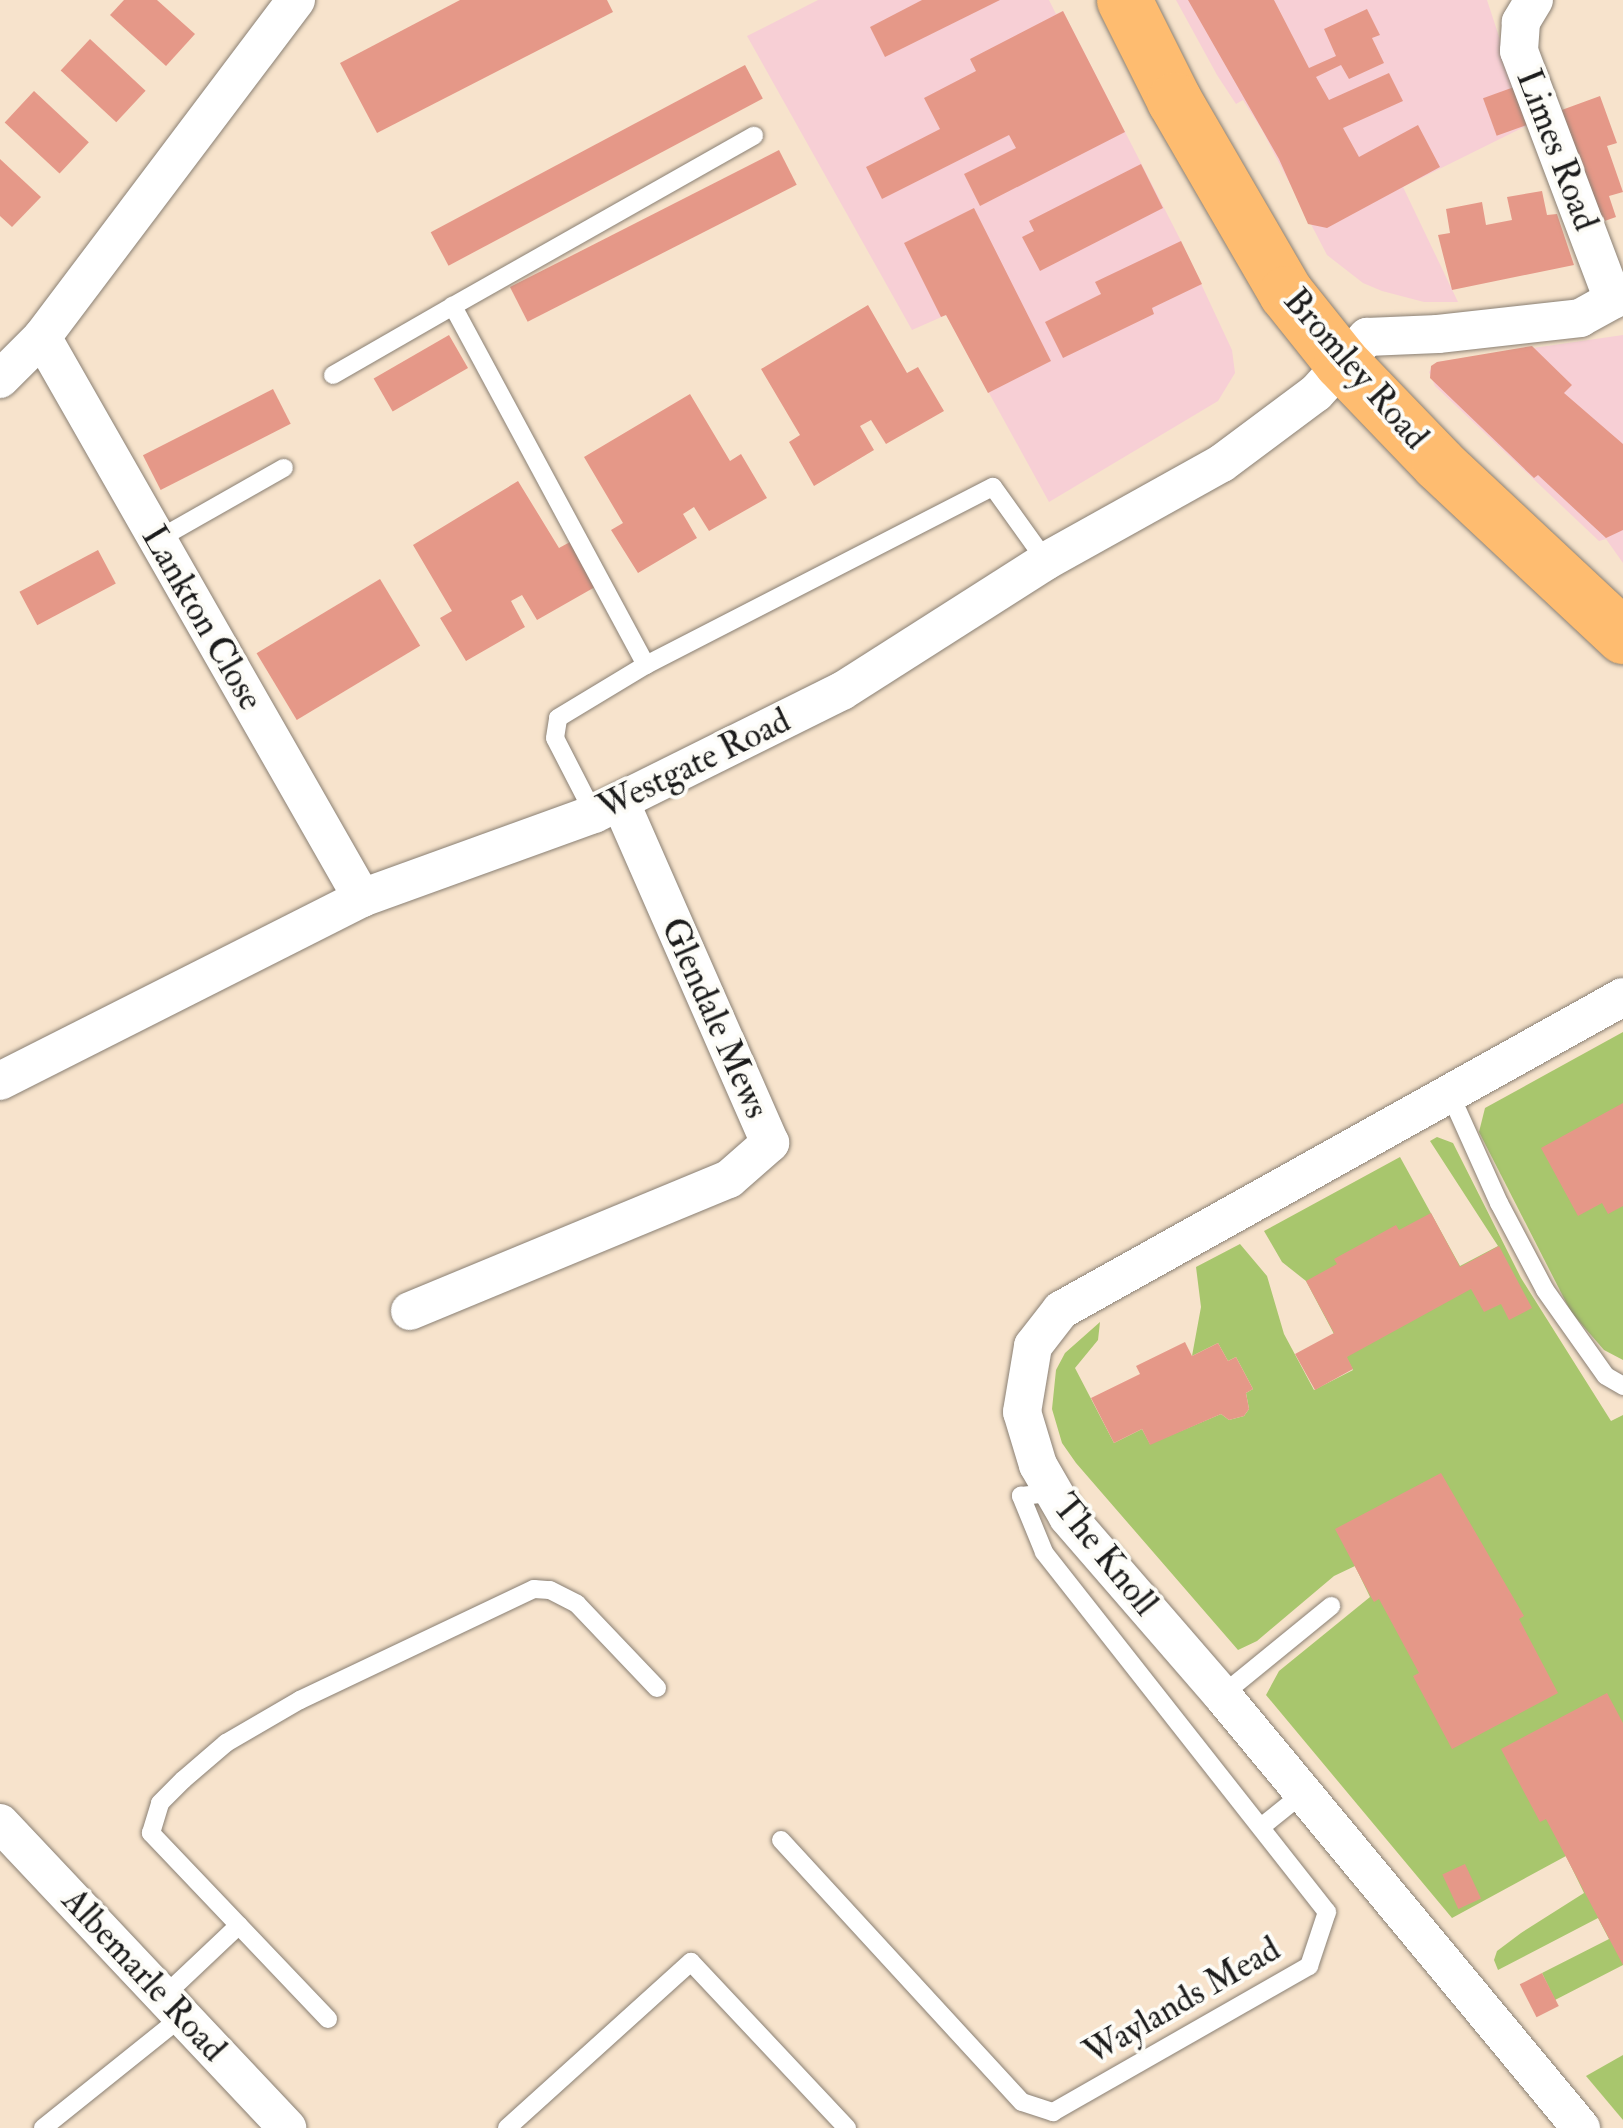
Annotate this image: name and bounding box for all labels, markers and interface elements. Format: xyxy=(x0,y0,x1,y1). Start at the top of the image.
street label: Limes Road xyxy=(1507,64,1607,236)
street label: Bromley Road xyxy=(1275,280,1437,458)
street label: Lankton Close xyxy=(132,518,272,718)
street label: Westgate Road xyxy=(591,699,797,829)
street label: Glendale Mews xyxy=(652,911,778,1125)
street label: The Knoll xyxy=(1044,1486,1166,1624)
street label: Albemarle Road xyxy=(53,1880,235,2070)
street label: Waylands Mead xyxy=(1077,1928,1287,2074)

